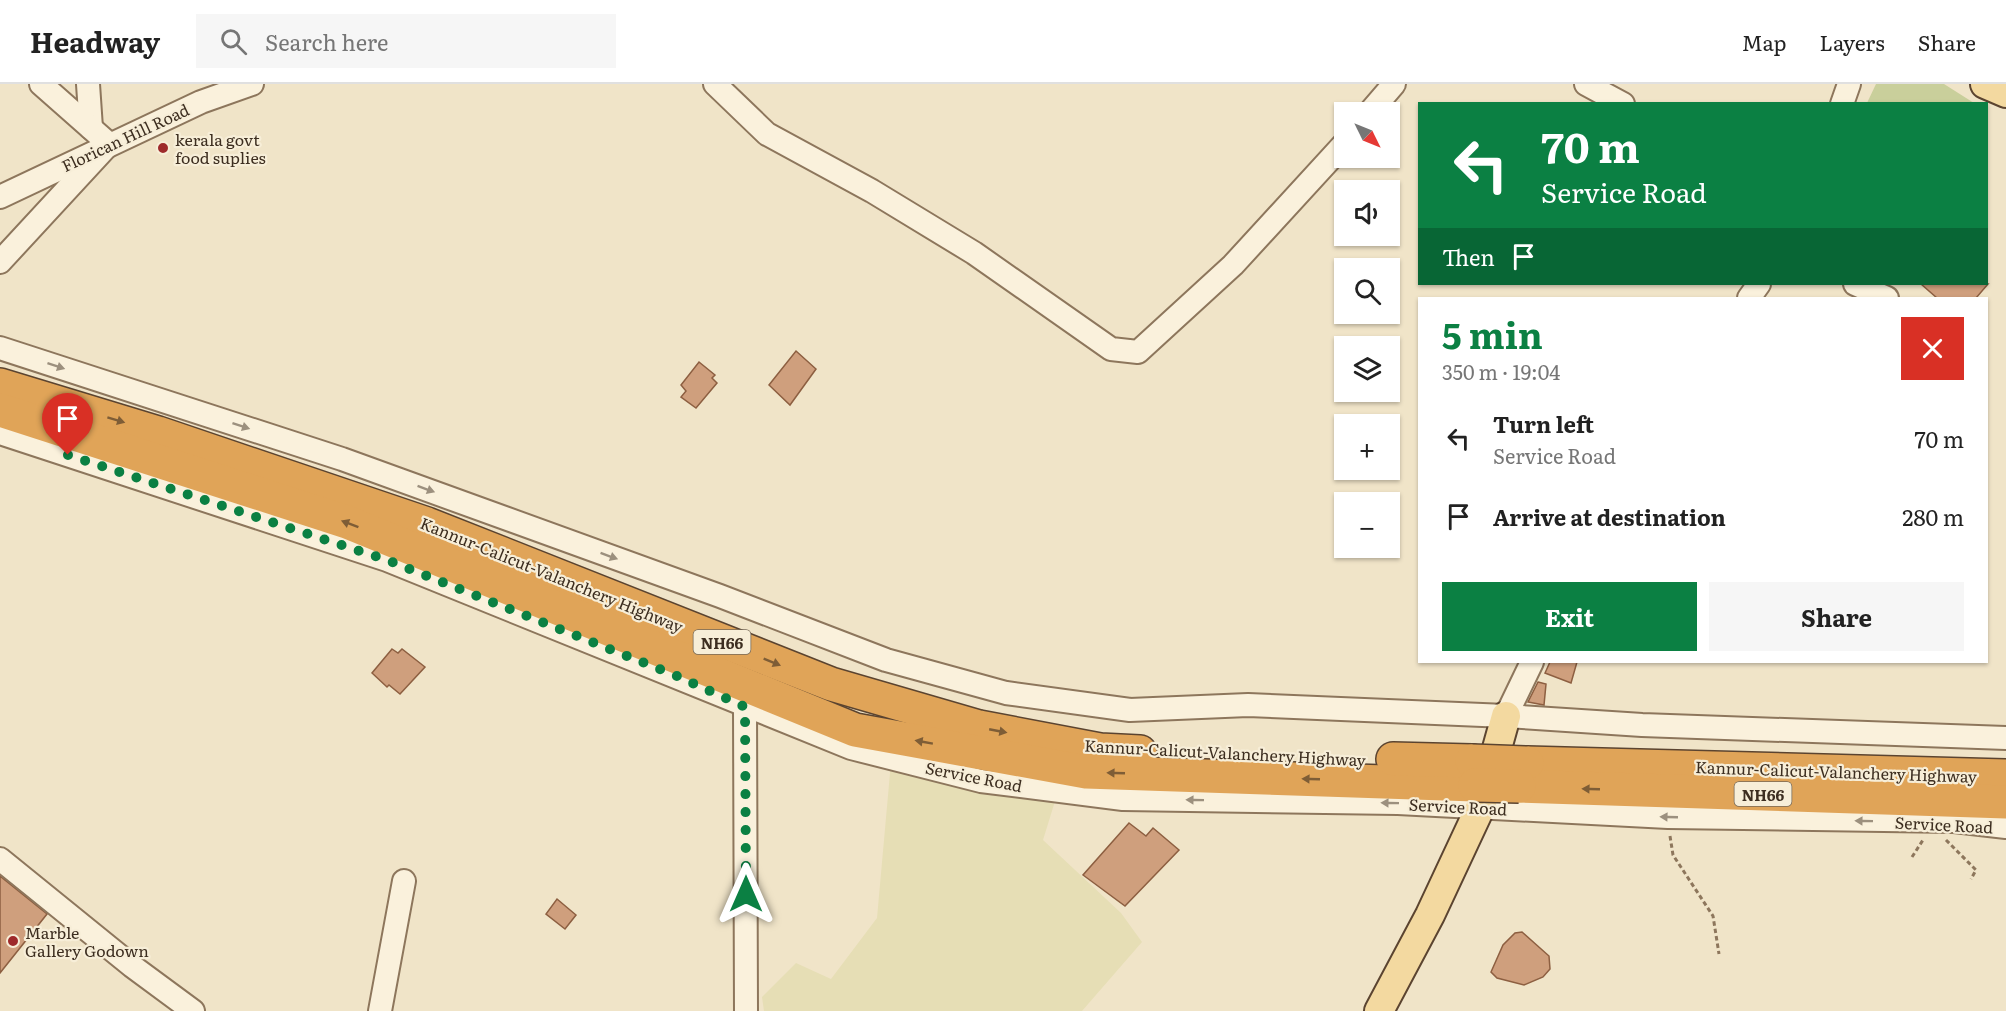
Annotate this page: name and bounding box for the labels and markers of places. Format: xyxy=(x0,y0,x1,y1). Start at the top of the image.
place label: kerala govt food suplies xyxy=(175,127,266,169)
marker: kerala govt food suplies xyxy=(156,141,170,155)
pin xyxy=(42,393,93,455)
place label: Marble Gallery Godown xyxy=(25,920,149,962)
marker: Marble Gallery Godown xyxy=(6,934,20,948)

